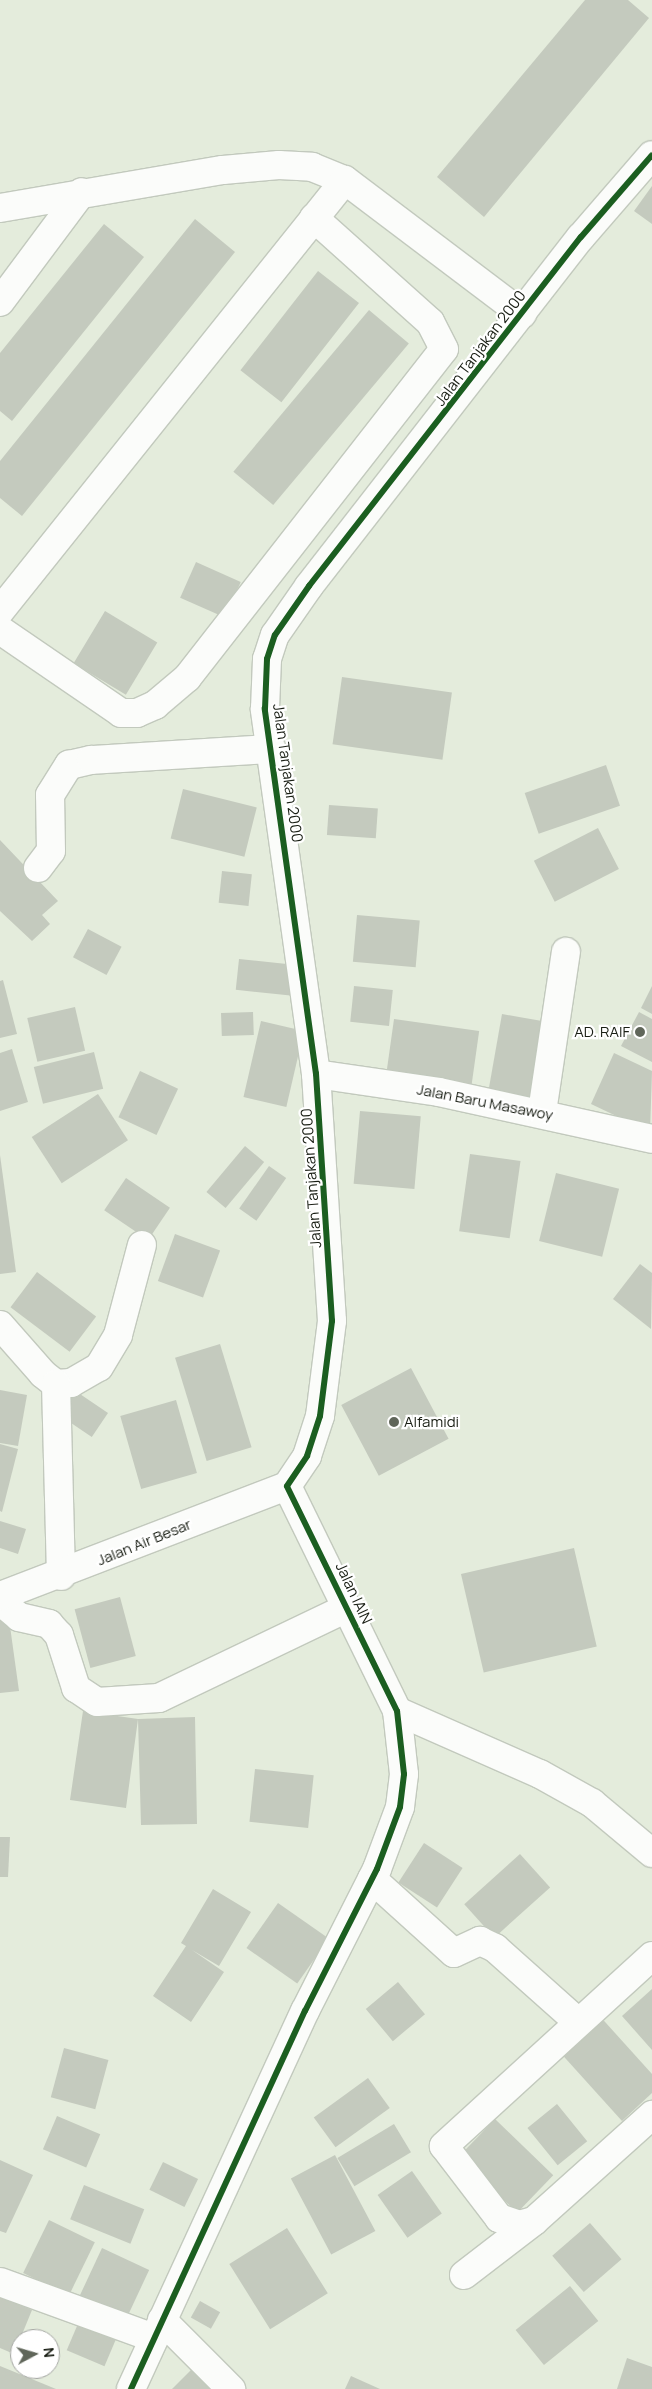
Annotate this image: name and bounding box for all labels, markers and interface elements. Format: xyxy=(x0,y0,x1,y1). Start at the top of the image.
street label: Jalan Tanjakan 2000 xyxy=(431,287,529,409)
street label: Jalan Tanjakan 2000 xyxy=(269,702,307,844)
place label: AD. RAIF xyxy=(574,1023,630,1041)
marker: AD. RAIF xyxy=(634,1026,646,1038)
street label: Jalan Baru Masawoy xyxy=(415,1080,555,1124)
street label: Jalan Tanjakan 2000 xyxy=(297,1108,325,1248)
place label: Alfamidi xyxy=(404,1413,459,1431)
marker: Alfamidi xyxy=(388,1416,400,1428)
street label: Jalan Air Besar xyxy=(94,1515,194,1569)
street label: Jalan IAIN xyxy=(332,1559,376,1627)
north arrow xyxy=(10,2329,60,2379)
text: N xyxy=(39,2346,59,2358)

